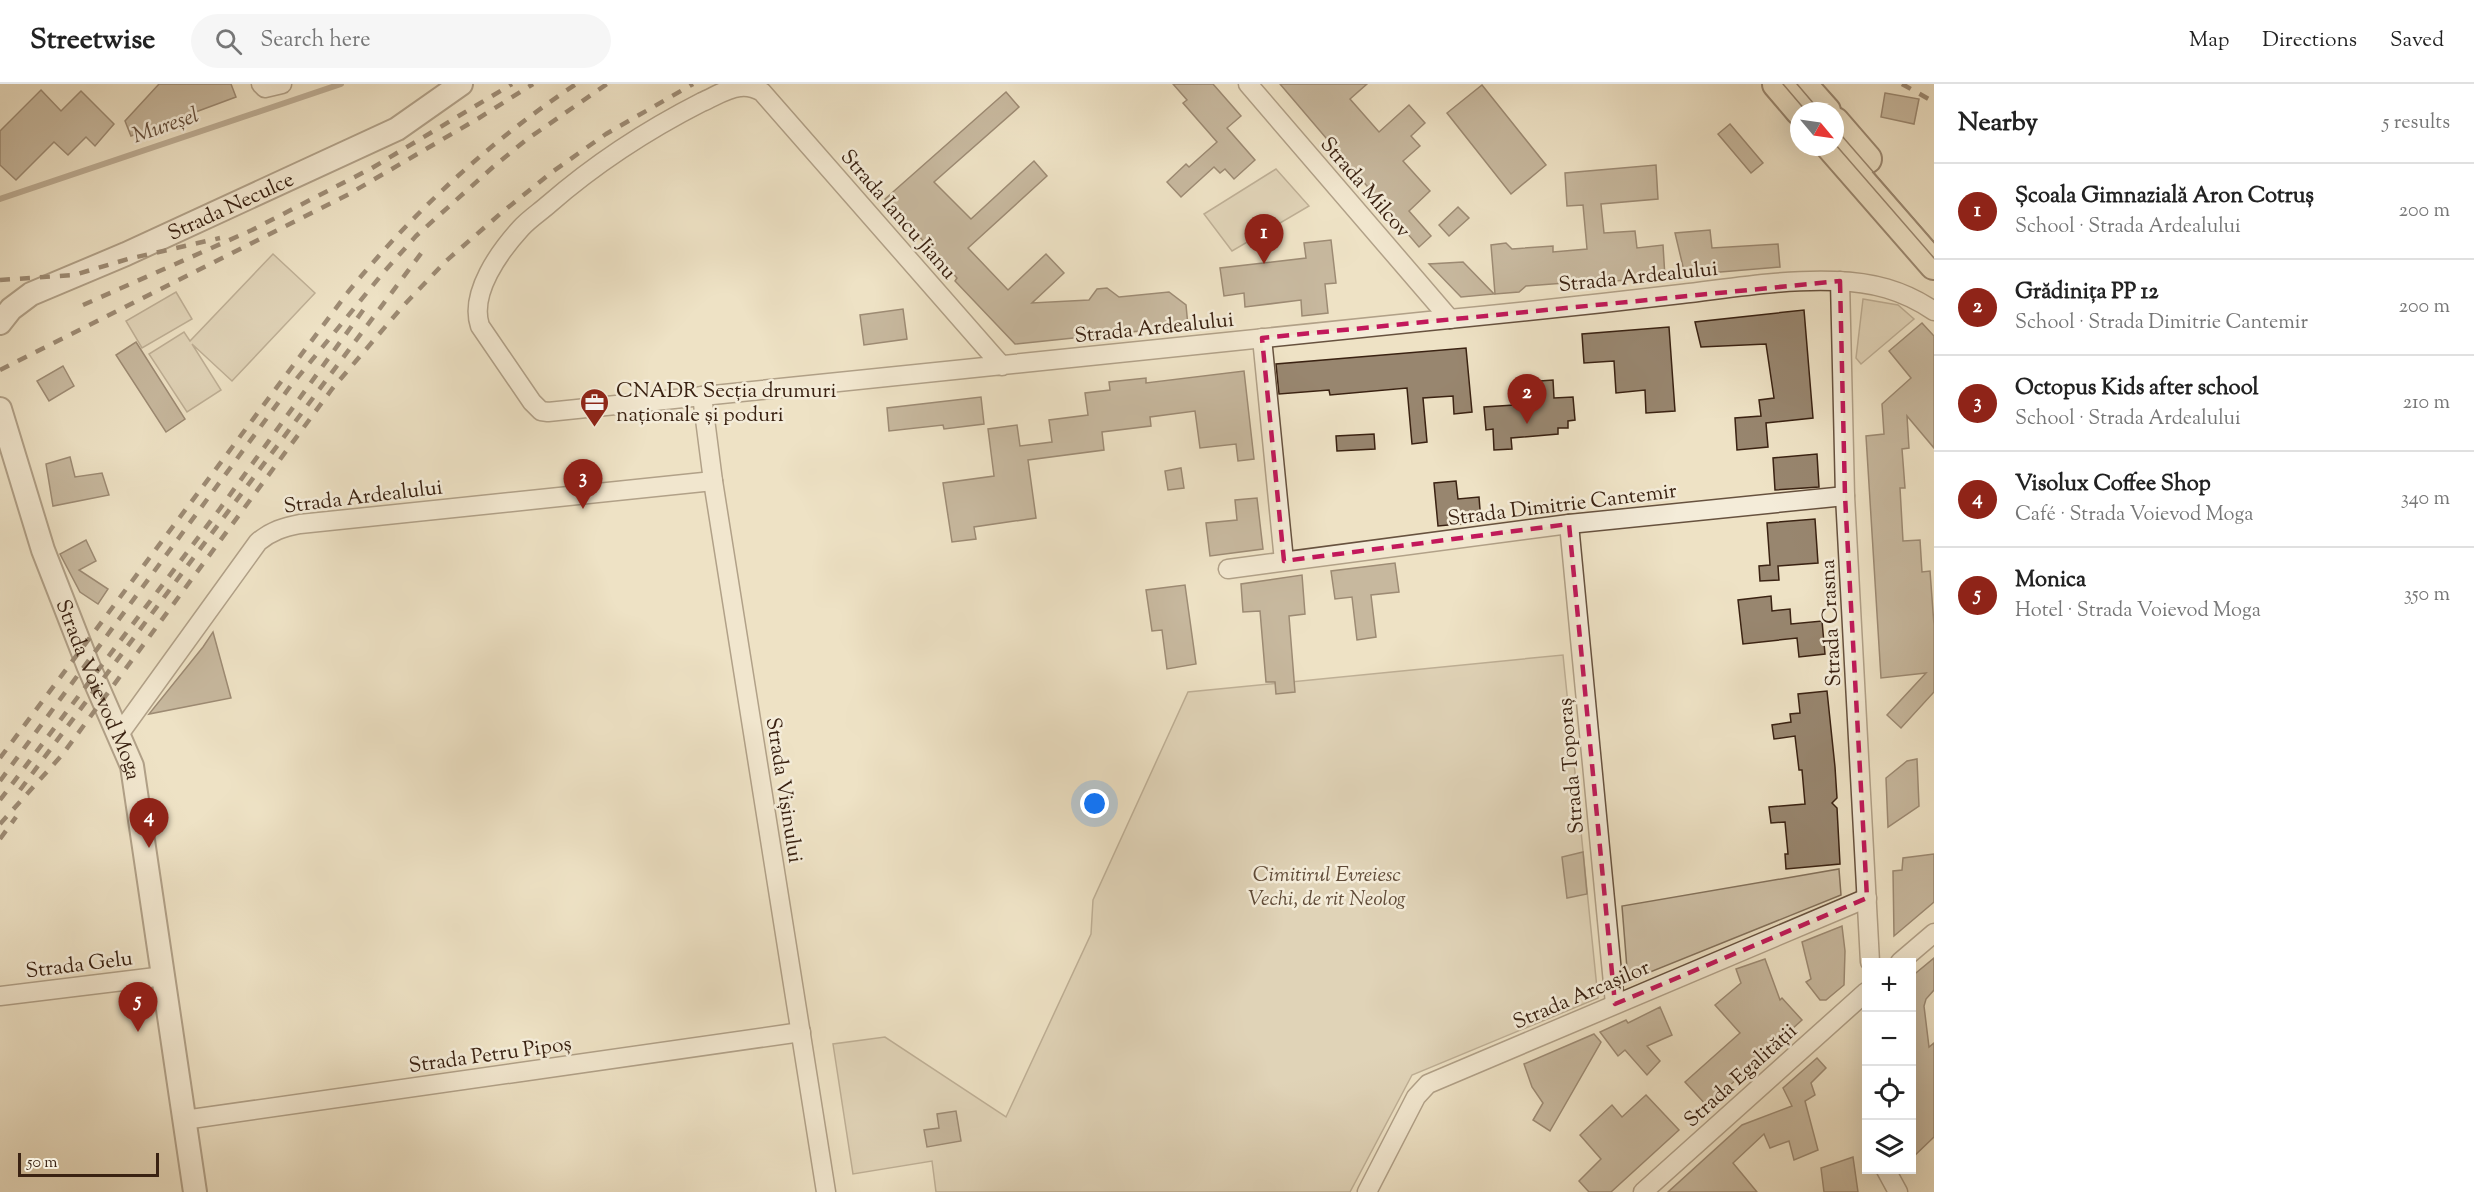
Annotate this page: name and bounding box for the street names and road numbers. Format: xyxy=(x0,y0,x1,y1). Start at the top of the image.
street label: Strada Milcov xyxy=(1312,131,1417,245)
street label: Strada Iancu Jianu xyxy=(832,144,963,287)
street label: Strada Neculce xyxy=(163,166,299,250)
street label: Strada Ardealului xyxy=(1557,255,1719,301)
street label: Strada Ardealului xyxy=(1073,306,1235,352)
street label: Strada Ardealului xyxy=(282,473,445,523)
street label: Strada Dimitrie Cantemir xyxy=(1446,477,1679,535)
street label: Strada Crasna xyxy=(1814,558,1850,687)
street label: Strada Voievod Moga xyxy=(47,595,147,782)
street label: Strada Toporaș xyxy=(1551,697,1593,835)
street label: Strada Vișinului xyxy=(757,715,809,865)
street label: Strada Gelu xyxy=(24,945,134,987)
street label: Strada Arcașilor xyxy=(1509,953,1655,1038)
street label: Strada Egalității xyxy=(1678,1017,1805,1136)
street label: Strada Petru Pipoș xyxy=(407,1030,574,1082)

